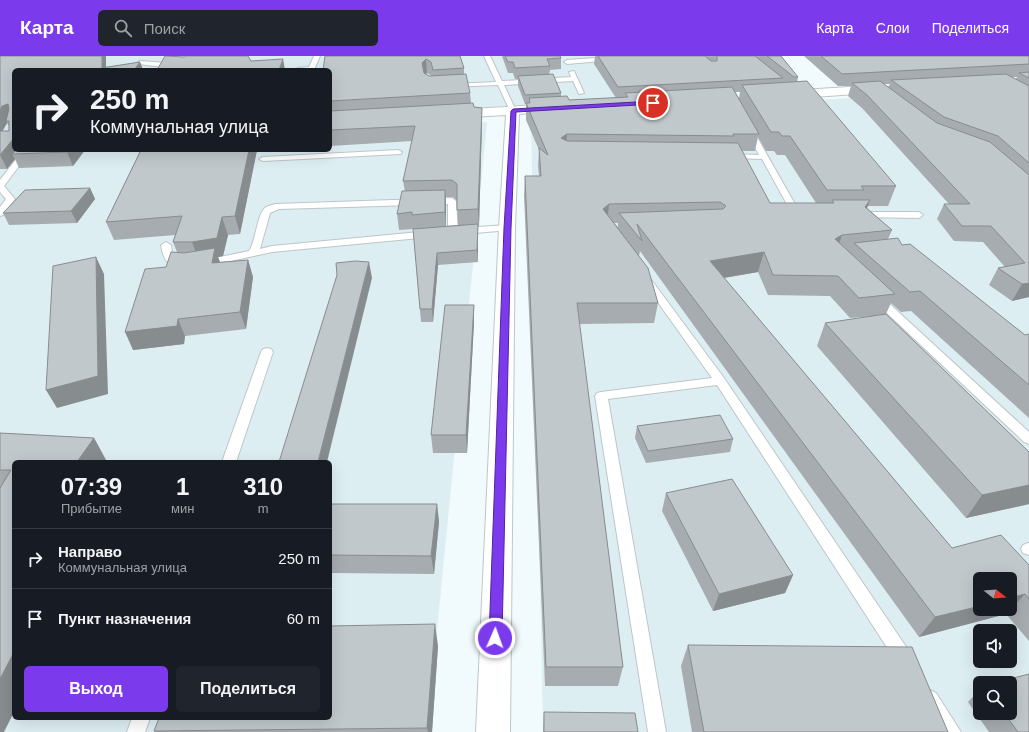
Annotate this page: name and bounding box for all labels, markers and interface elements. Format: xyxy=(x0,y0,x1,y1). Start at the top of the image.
search box xyxy=(98,10,378,46)
text: Карта xyxy=(20,17,74,38)
icon: search xyxy=(112,17,134,39)
text: Поиск xyxy=(144,20,185,37)
text: Карта xyxy=(816,20,854,36)
text: Слои xyxy=(876,20,910,36)
text: Поделиться xyxy=(932,20,1009,36)
icon: right xyxy=(24,84,76,136)
text: 250 m xyxy=(90,84,169,115)
pin xyxy=(636,86,670,120)
icon: arrive xyxy=(642,92,664,114)
text: Коммунальная улица xyxy=(90,117,268,137)
text: 07:39 xyxy=(61,473,122,500)
text: 1 xyxy=(176,473,189,500)
text: 310 xyxy=(243,473,283,500)
text: Прибытие xyxy=(61,501,122,516)
text: мин xyxy=(171,501,194,516)
text: m xyxy=(258,501,269,516)
text: Направо xyxy=(58,543,122,560)
icon: right xyxy=(24,548,46,570)
text: 250 m xyxy=(278,550,320,567)
text: Коммунальная улица xyxy=(58,560,187,575)
north arrow xyxy=(973,572,1017,616)
map controls xyxy=(973,572,1017,720)
icon: arrive xyxy=(24,608,46,630)
text: Пункт назначения xyxy=(58,610,191,627)
text: 60 m xyxy=(287,610,320,627)
position arrow xyxy=(474,617,516,659)
button: sound xyxy=(973,624,1017,668)
button: Выход xyxy=(24,666,168,712)
button: Поделиться xyxy=(176,666,320,712)
button: search xyxy=(973,676,1017,720)

